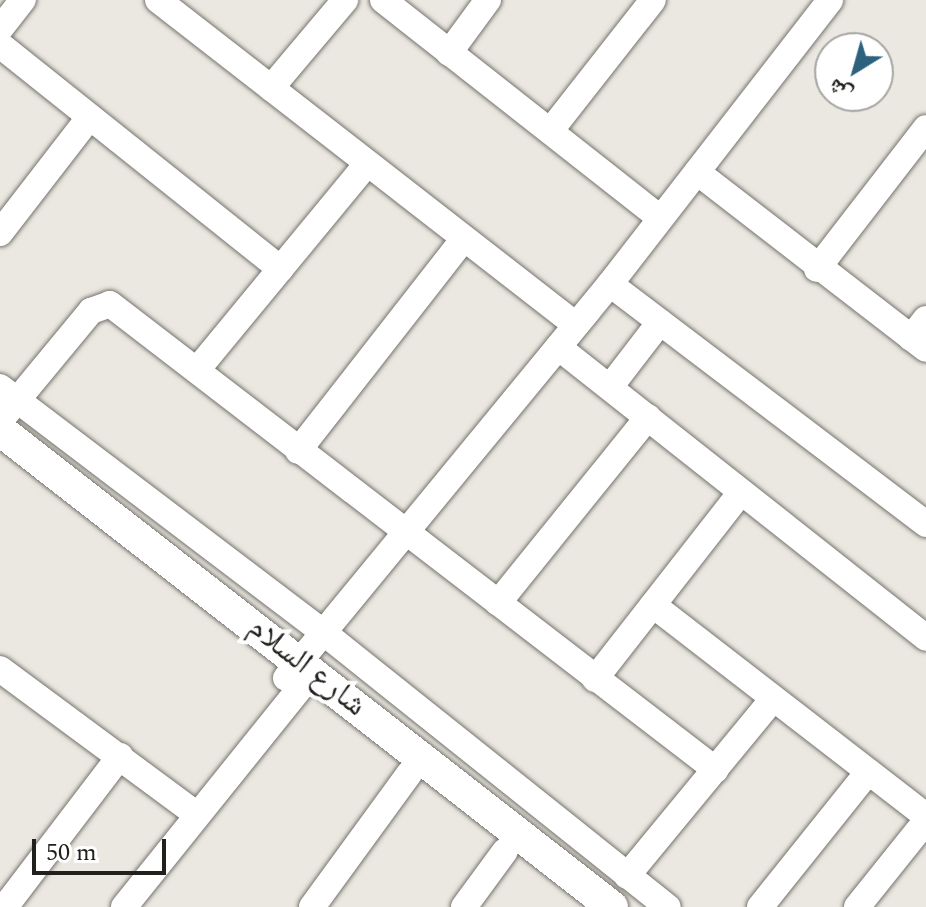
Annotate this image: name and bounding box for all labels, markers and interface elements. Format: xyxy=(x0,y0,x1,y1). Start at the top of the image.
north arrow xyxy=(814,32,894,112)
text: ش xyxy=(821,70,860,110)
street label: شارع السلام xyxy=(240,609,374,725)
scale bar xyxy=(36,823,170,873)
text: 50 m xyxy=(46,835,97,871)

